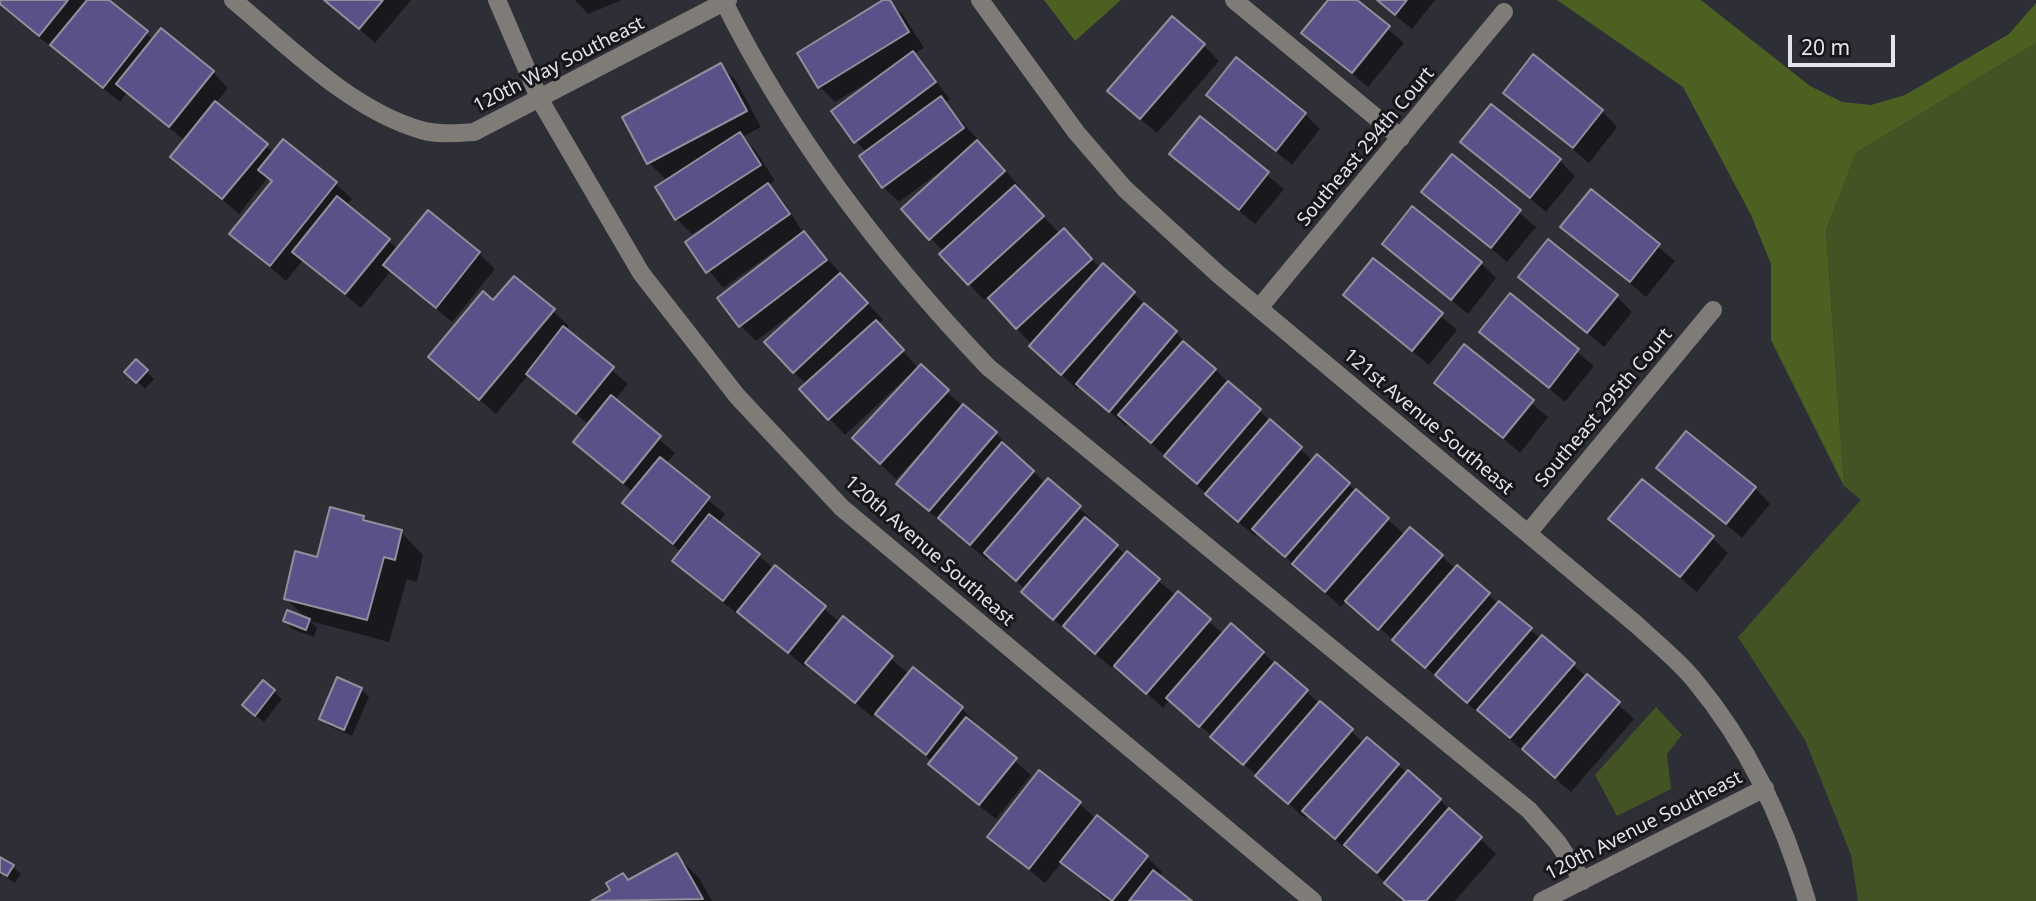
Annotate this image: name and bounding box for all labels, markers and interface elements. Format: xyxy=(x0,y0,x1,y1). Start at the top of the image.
street label: 120th Way Southeast xyxy=(470,12,648,118)
scale bar xyxy=(1791,21,1898,65)
text: 20 m xyxy=(1801,33,1850,61)
street label: Southeast 294th Court xyxy=(1293,63,1439,231)
street label: Southeast 295th Court xyxy=(1531,324,1677,492)
street label: 121st Avenue Southeast xyxy=(1338,344,1518,500)
street label: 120th Avenue Southeast xyxy=(839,471,1019,631)
street label: 120th Avenue Southeast xyxy=(1542,766,1746,886)

